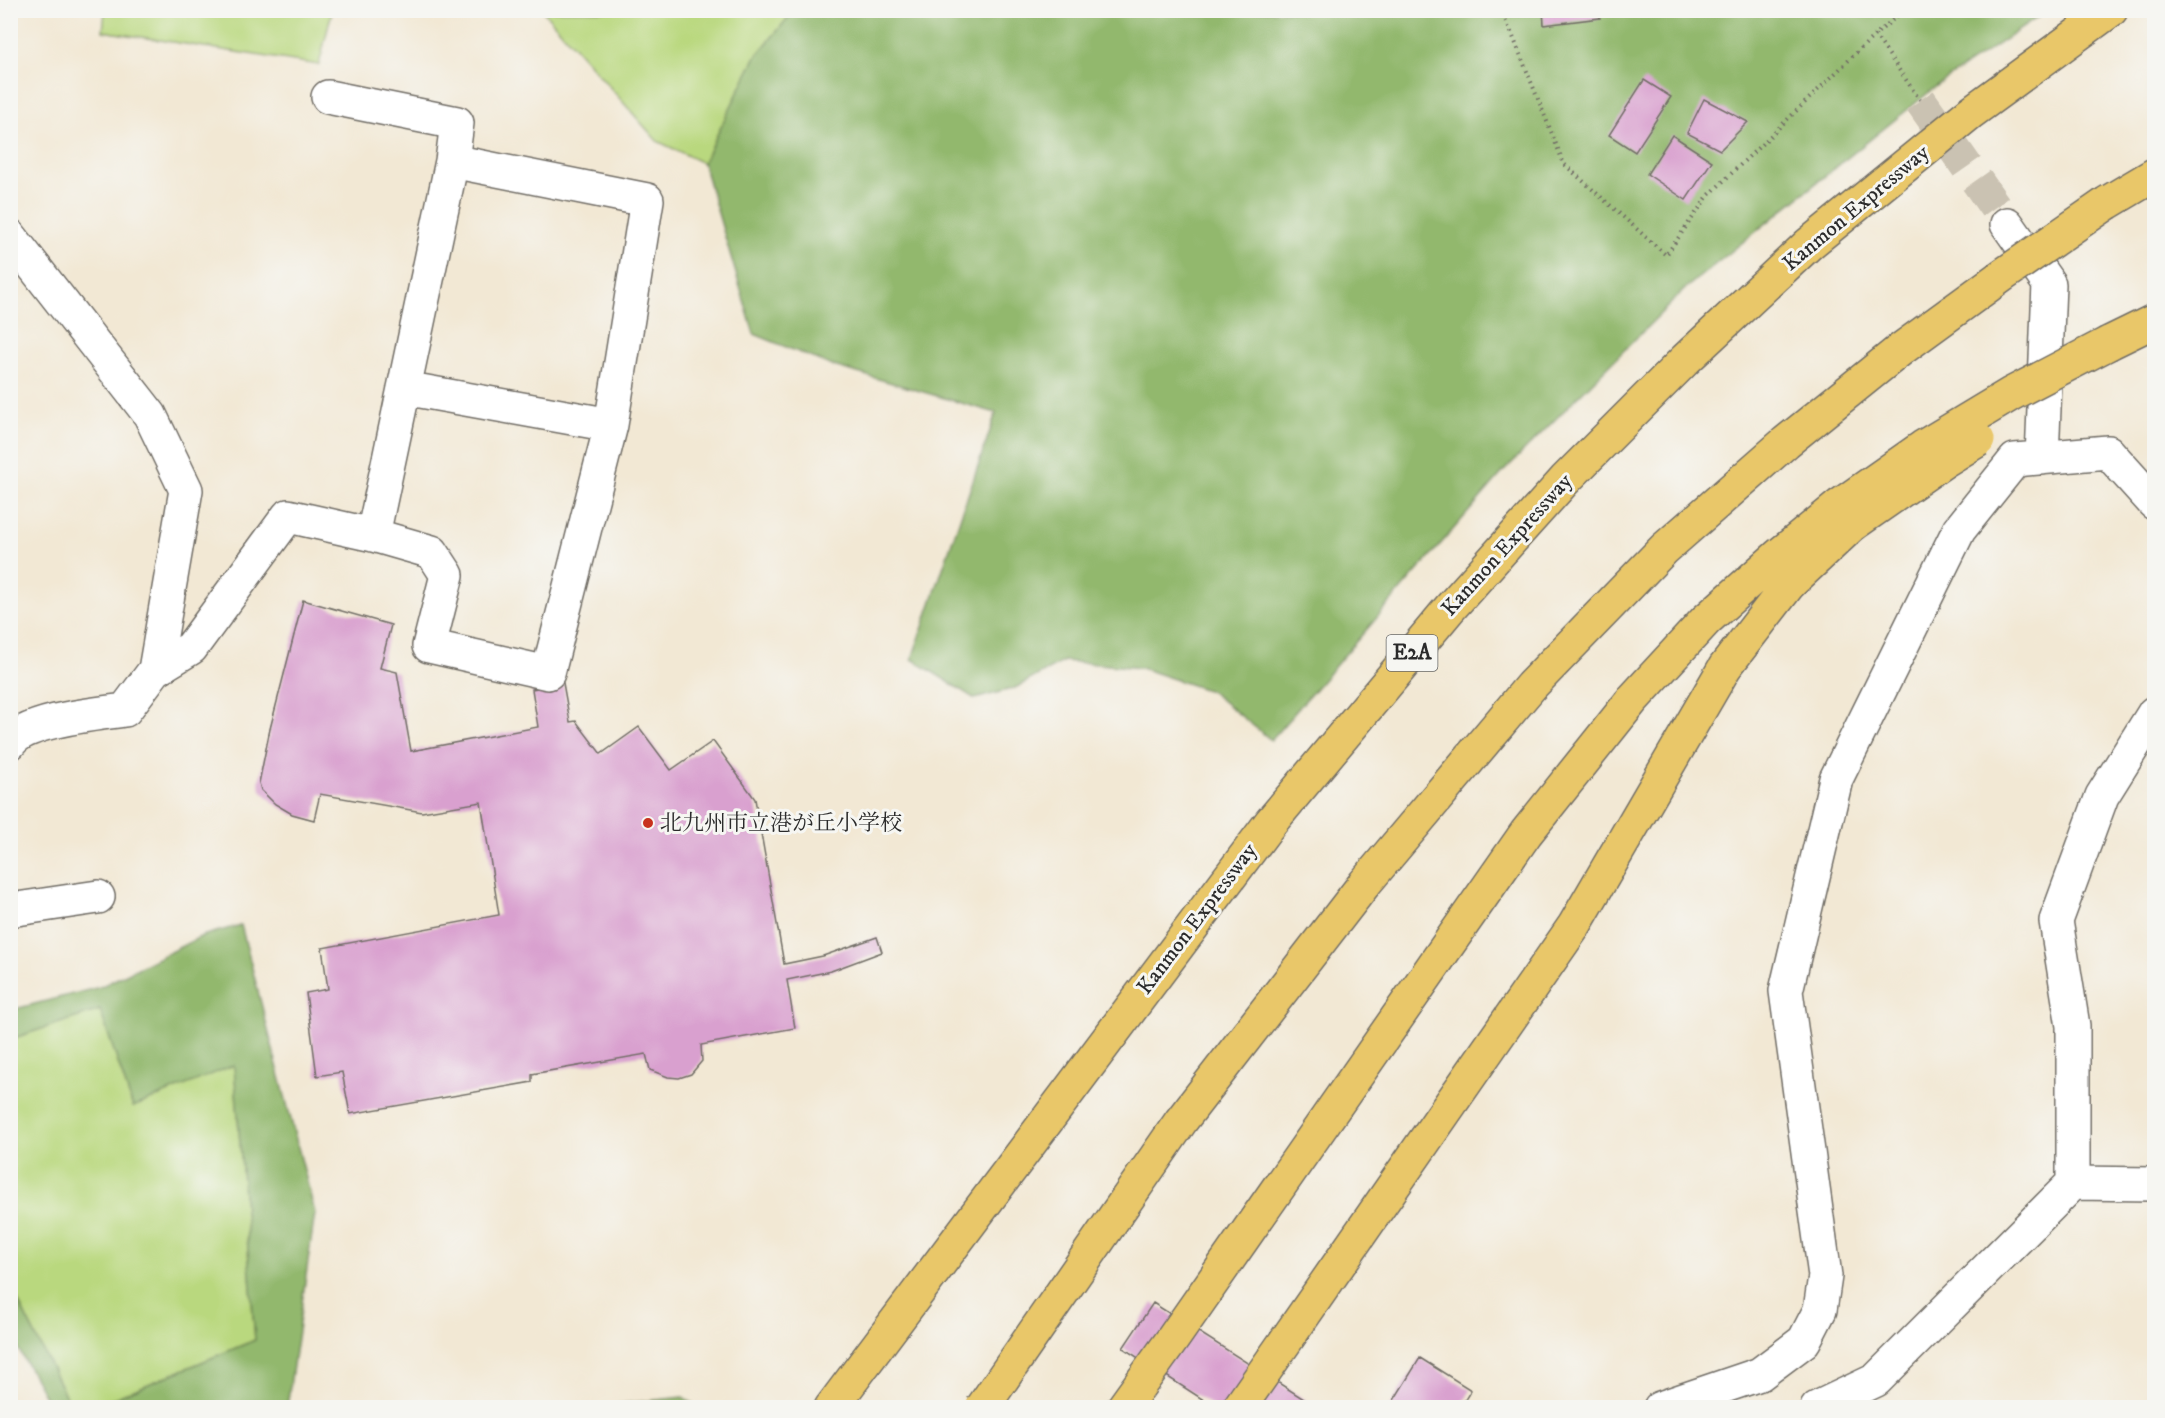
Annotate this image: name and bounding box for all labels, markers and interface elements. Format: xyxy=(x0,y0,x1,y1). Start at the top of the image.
street label: Kanmon Expressway xyxy=(1777,139,1935,277)
street label: Kanmon Expressway xyxy=(1436,468,1579,622)
road number: E2A xyxy=(1386,635,1438,671)
place label: 北九州市立港が丘小学校 xyxy=(660,810,902,837)
marker: 北九州市立港が丘小学校 xyxy=(641,816,655,830)
street label: Kanmon Expressway xyxy=(1131,837,1263,1000)

